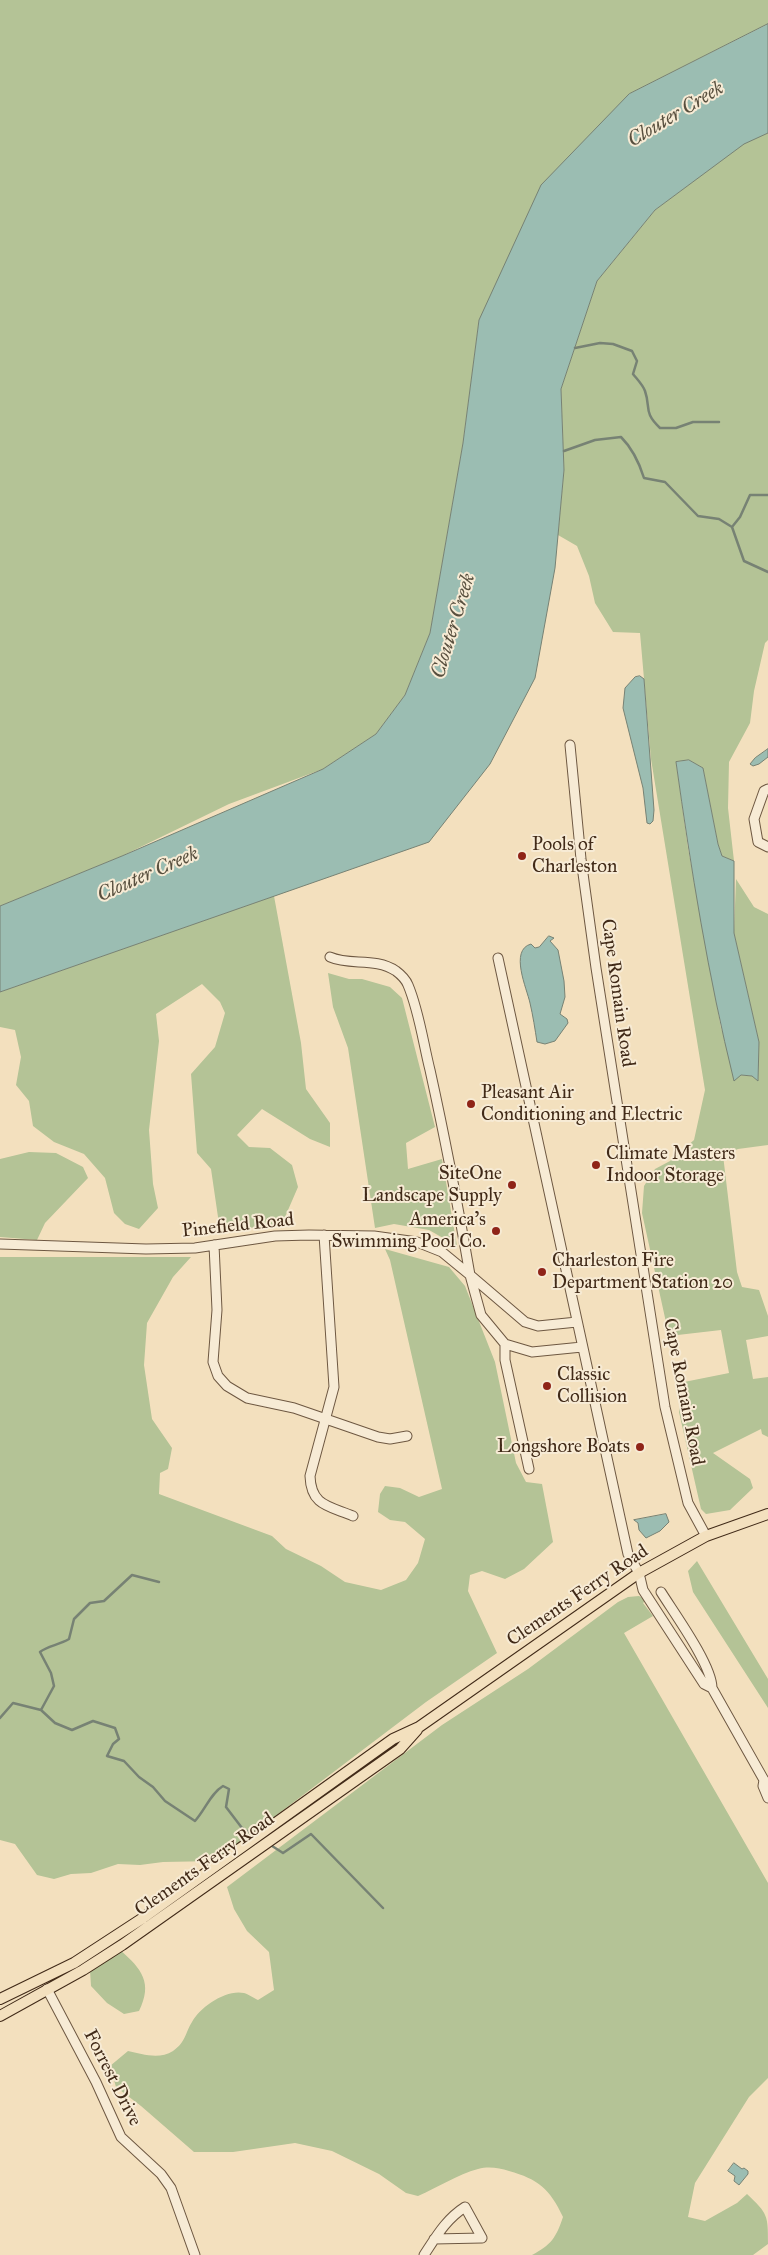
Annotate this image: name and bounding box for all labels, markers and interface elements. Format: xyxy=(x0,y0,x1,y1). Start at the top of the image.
water label: Clouter Creek xyxy=(623,77,729,153)
water label: Clouter Creek xyxy=(427,571,481,681)
place label: Pools of Charleston xyxy=(532,834,617,878)
water label: Clouter Creek xyxy=(94,842,202,908)
marker: Pools of Charleston xyxy=(516,850,528,862)
street label: Cape Romain Road xyxy=(595,917,639,1069)
place label: Pleasant Air Conditioning and Electric xyxy=(481,1082,682,1126)
marker: Pleasant Air Conditioning and Electric xyxy=(465,1098,477,1110)
place label: Climate Masters Indoor Storage xyxy=(606,1143,735,1187)
marker: Climate Masters Indoor Storage xyxy=(590,1159,602,1171)
place label: SiteOne Landscape Supply xyxy=(362,1163,502,1207)
marker: SiteOne Landscape Supply xyxy=(506,1179,518,1191)
street label: Pinefield Road xyxy=(181,1209,295,1243)
place label: America's Swimming Pool Co. xyxy=(331,1209,486,1253)
marker: America's Swimming Pool Co. xyxy=(490,1225,502,1237)
place label: Charleston Fire Department Station 20 xyxy=(552,1250,733,1294)
marker: Charleston Fire Department Station 20 xyxy=(536,1266,548,1278)
street label: Cape Romain Road xyxy=(658,1316,708,1468)
place label: Classic Collision xyxy=(557,1364,627,1408)
marker: Classic Collision xyxy=(541,1380,553,1392)
place label: Longshore Boats xyxy=(497,1436,630,1458)
marker: Longshore Boats xyxy=(634,1441,646,1453)
street label: Clements Ferry Road xyxy=(503,1540,653,1652)
street label: Clements Ferry Road xyxy=(131,1808,279,1922)
street label: Forrest Drive xyxy=(78,2026,146,2130)

